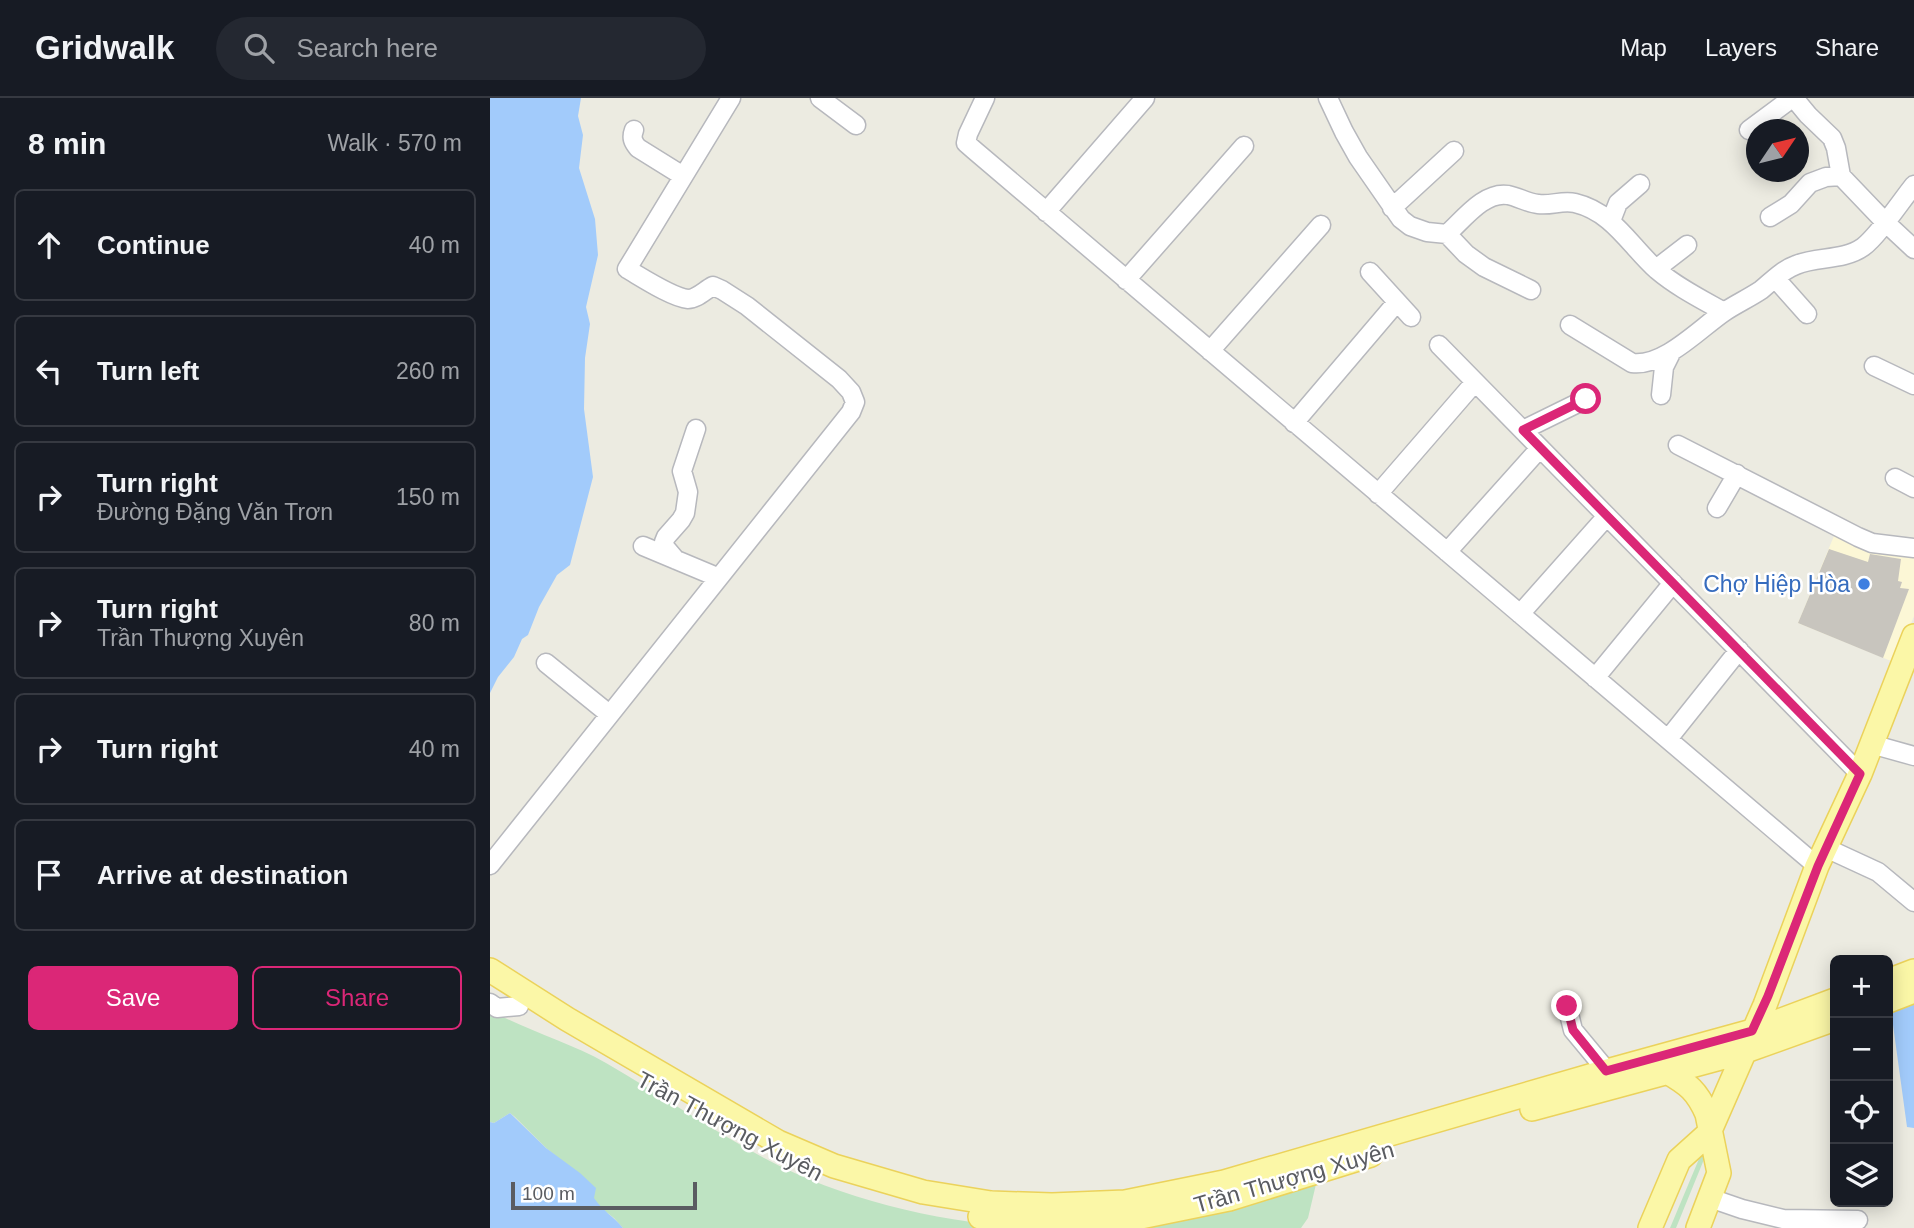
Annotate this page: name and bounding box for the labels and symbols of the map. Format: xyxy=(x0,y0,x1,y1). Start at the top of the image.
north arrow xyxy=(1746,119,1809,182)
route start xyxy=(1570,383,1601,414)
place label: Chợ Hiệp Hòa xyxy=(1703,571,1850,597)
marker: Chợ Hiệp Hòa xyxy=(1856,576,1872,592)
route end xyxy=(1551,990,1582,1021)
street label: Trần Thượng Xuyên xyxy=(633,1066,827,1186)
street label: Trần Thượng Xuyên xyxy=(1191,1136,1397,1218)
scale bar xyxy=(511,1179,696,1211)

